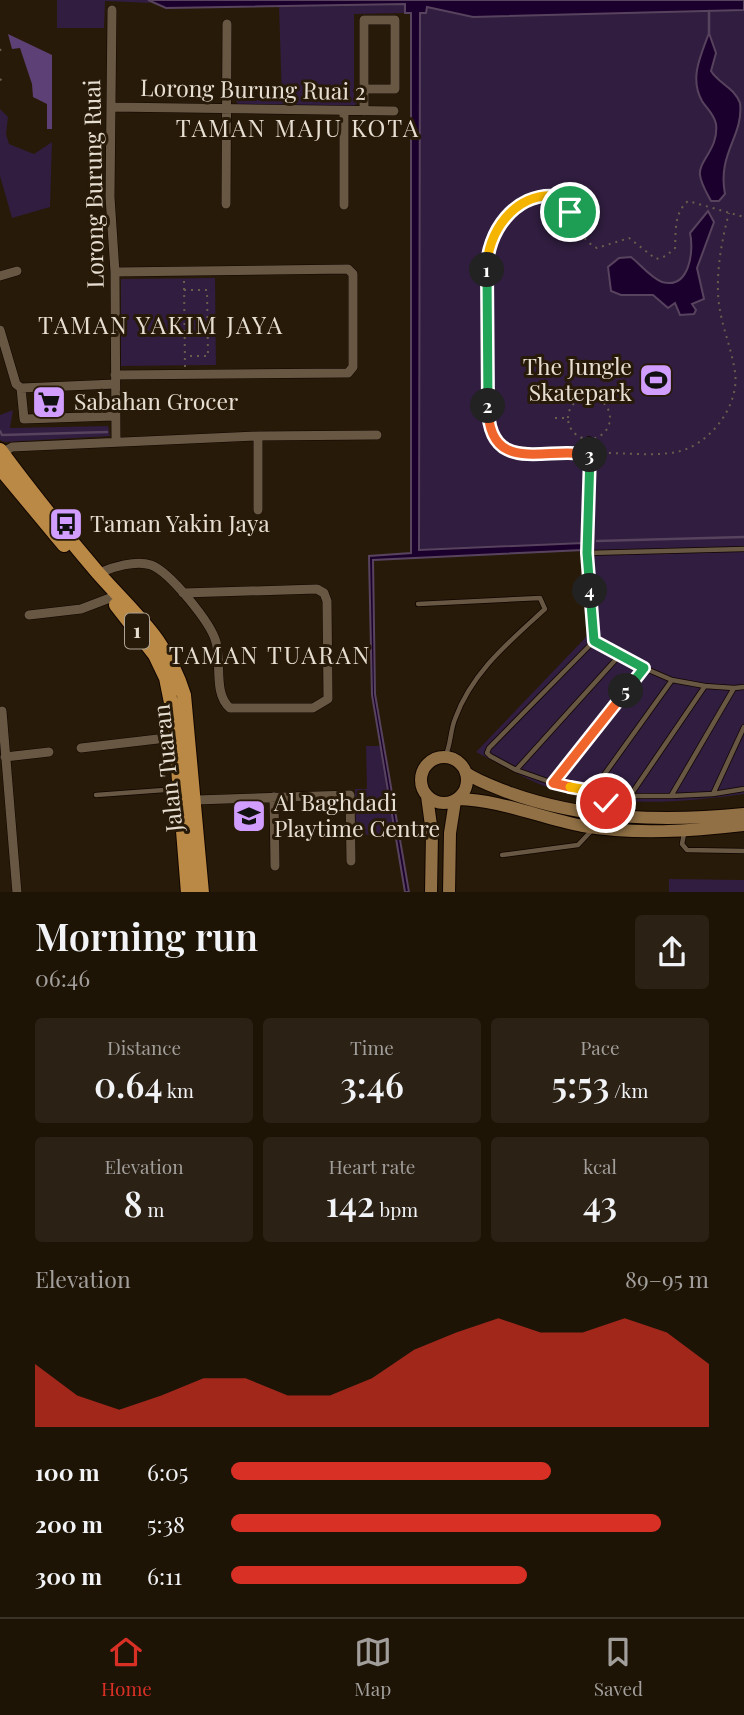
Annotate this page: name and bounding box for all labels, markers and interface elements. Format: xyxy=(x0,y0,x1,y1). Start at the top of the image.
street label: Lorong Burung Ruai 2 xyxy=(140,71,366,106)
street label: Lorong Burung Ruai xyxy=(75,79,110,289)
district label: TAMAN MAJU KOTA xyxy=(176,111,420,143)
pin xyxy=(540,182,600,242)
icon: arrive xyxy=(551,193,589,231)
pin: 1 xyxy=(470,252,504,288)
text: 1 xyxy=(483,256,490,282)
district label: TAMAN YAKIM JAYA xyxy=(38,308,284,340)
place label: The Jungle Skatepark xyxy=(523,350,632,407)
sports icon: The Jungle Skatepark xyxy=(637,361,675,399)
supermarket icon: Sabahan Grocer xyxy=(30,383,68,421)
place label: Sabahan Grocer xyxy=(74,385,238,416)
pin: 2 xyxy=(470,388,505,424)
text: 2 xyxy=(483,392,492,418)
pin: 3 xyxy=(572,438,608,472)
text: 3 xyxy=(585,441,594,467)
bus stop icon: Taman Yakin Jaya xyxy=(47,505,85,543)
place label: Taman Yakin Jaya xyxy=(90,507,270,538)
pin: 4 xyxy=(572,574,608,608)
text: 4 xyxy=(584,577,595,603)
road number: 1 xyxy=(125,614,149,648)
district label: TAMAN TUARAN xyxy=(169,638,371,670)
pin: 5 xyxy=(608,674,644,708)
text: 5 xyxy=(621,677,630,703)
street label: Jalan Tuaran xyxy=(144,702,189,835)
pin xyxy=(576,773,636,833)
icon: check xyxy=(587,784,625,822)
place label: Al Baghdadi Playtime Centre xyxy=(273,786,440,843)
school or university icon: Al Baghdadi Playtime Centre xyxy=(230,797,268,835)
text: Morning run xyxy=(35,910,258,961)
button: share xyxy=(635,915,709,989)
text: 06:46 xyxy=(35,962,90,993)
text: Distance xyxy=(107,1034,181,1060)
text: Time xyxy=(350,1034,394,1060)
text: Pace xyxy=(580,1034,620,1060)
text: 0.64 xyxy=(94,1060,163,1107)
text: 3:46 xyxy=(340,1060,404,1107)
text: 5:53 xyxy=(552,1060,609,1107)
text: km xyxy=(163,1077,194,1103)
text: /km xyxy=(609,1077,648,1103)
text: Elevation xyxy=(104,1153,184,1179)
text: Heart rate xyxy=(329,1153,415,1179)
text: kcal xyxy=(583,1153,617,1179)
text: 8 xyxy=(124,1179,143,1226)
text: 142 xyxy=(326,1179,375,1226)
text: 43 xyxy=(583,1179,617,1226)
text: m xyxy=(143,1196,164,1222)
text: bpm xyxy=(375,1196,418,1222)
text: Elevation xyxy=(35,1263,131,1294)
text: 89–95 m xyxy=(625,1263,709,1294)
text: 100 m xyxy=(35,1456,100,1487)
text: 6:05 xyxy=(147,1456,188,1487)
text: 200 m xyxy=(35,1508,103,1539)
text: 5:38 xyxy=(147,1508,185,1539)
text: 300 m xyxy=(35,1560,102,1591)
text: 6:11 xyxy=(147,1560,182,1591)
tab: Home xyxy=(101,1633,152,1701)
tab: Map xyxy=(354,1633,392,1701)
tab: Saved xyxy=(594,1633,643,1701)

